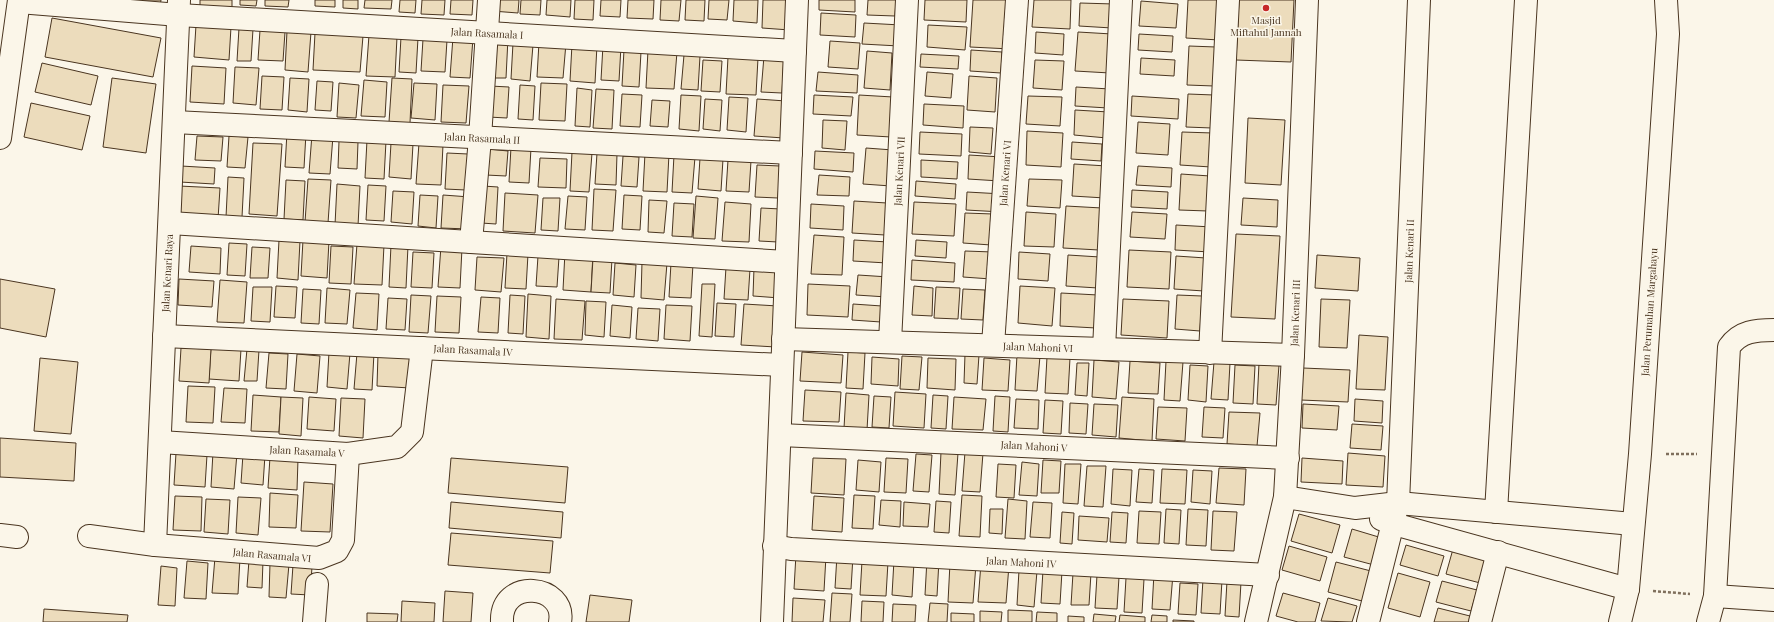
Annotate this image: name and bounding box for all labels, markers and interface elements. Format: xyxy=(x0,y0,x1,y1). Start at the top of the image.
marker: Masjid Miftahul Jannah xyxy=(1261,3,1271,13)
place label: Masjid Miftahul Jannah xyxy=(1230,13,1302,39)
street label: Jalan Rasamala I xyxy=(449,24,524,42)
street label: Jalan Rasamala II xyxy=(443,129,520,147)
street label: Jalan Kenari VII xyxy=(890,136,908,207)
street label: Jalan Kenari VI xyxy=(996,140,1014,207)
street label: Jalan Kenari II xyxy=(1401,219,1417,284)
street label: Jalan Kenari Raya xyxy=(158,234,176,313)
street label: Jalan Perumahan Margahayu xyxy=(1637,247,1660,378)
street label: Jalan Kenari III xyxy=(1287,279,1303,348)
street label: Jalan Mahoni VI xyxy=(1002,339,1073,355)
street label: Jalan Rasamala IV xyxy=(432,341,514,359)
street label: Jalan Mahoni V xyxy=(999,437,1068,455)
street label: Jalan Rasamala V xyxy=(268,442,346,460)
street label: Jalan Rasamala VI xyxy=(231,545,312,565)
street label: Jalan Mahoni IV xyxy=(984,553,1057,571)

